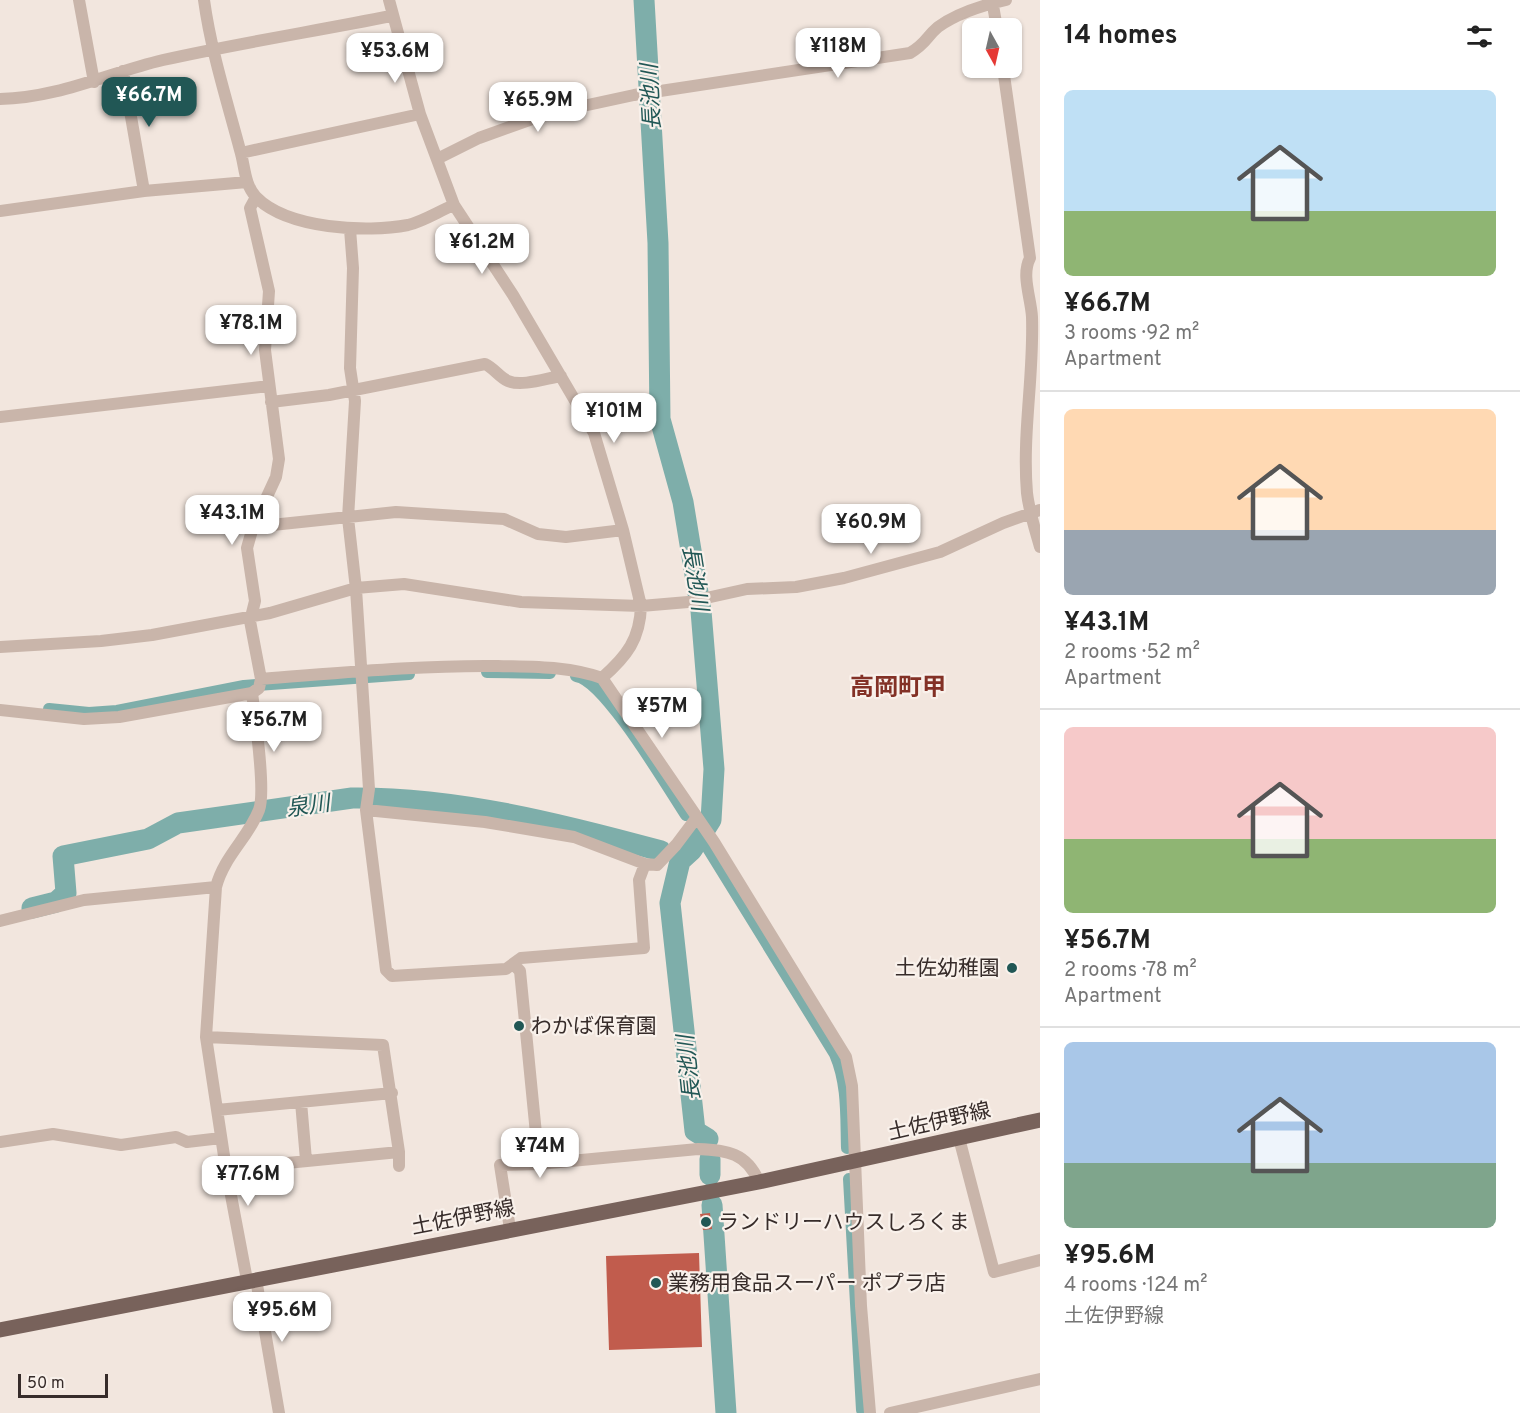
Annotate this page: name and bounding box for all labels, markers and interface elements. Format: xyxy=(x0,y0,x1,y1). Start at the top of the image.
north arrow xyxy=(962,18,1022,78)
map controls xyxy=(962,18,1022,78)
text: 14 homes xyxy=(1064,20,1178,53)
icon: filters xyxy=(1463,20,1496,53)
pin: ¥118M xyxy=(796,28,880,79)
pin: ¥53.6M xyxy=(346,33,444,84)
text: ¥118M xyxy=(810,34,866,60)
text: ¥53.6M xyxy=(360,39,430,65)
water label: 長池川 xyxy=(637,61,668,131)
pin: ¥66.7M xyxy=(100,77,198,128)
pin: ¥65.9M xyxy=(489,82,587,133)
text: ¥66.7M xyxy=(116,83,182,109)
text: ¥65.9M xyxy=(503,88,573,114)
icon: home xyxy=(1226,129,1334,237)
pin: ¥61.2M xyxy=(433,224,531,275)
text: ¥61.2M xyxy=(449,230,515,256)
text: ¥66.7M xyxy=(1064,288,1151,321)
pin: ¥78.1M xyxy=(202,305,300,356)
text: ¥78.1M xyxy=(219,311,283,337)
text: 3 rooms · 92 m² xyxy=(1064,321,1199,347)
text: Apartment xyxy=(1064,347,1162,373)
pin: ¥101M xyxy=(572,393,656,444)
text: ¥101M xyxy=(585,399,643,425)
icon: home xyxy=(1226,448,1334,556)
pin: ¥43.1M xyxy=(183,495,281,546)
text: ¥43.1M xyxy=(199,501,265,527)
pin: ¥60.9M xyxy=(822,504,920,555)
text: ¥60.9M xyxy=(836,510,906,536)
water label: 長池川 xyxy=(675,544,712,615)
text: ¥43.1M xyxy=(1064,607,1149,640)
text: 2 rooms · 52 m² xyxy=(1064,640,1200,666)
text: Apartment xyxy=(1064,666,1162,692)
district label: 高岡町甲 xyxy=(850,674,946,704)
pin: ¥57M xyxy=(626,688,698,739)
text: ¥57M xyxy=(636,694,688,720)
pin: ¥56.7M xyxy=(225,702,323,753)
text: ¥56.7M xyxy=(241,708,307,734)
icon: home xyxy=(1226,766,1334,874)
water label: 泉川 xyxy=(285,791,334,824)
text: ¥56.7M xyxy=(1064,925,1151,958)
place label: 土佐幼稚園 xyxy=(895,956,1000,983)
text: 2 rooms · 78 m² xyxy=(1064,958,1197,984)
marker: 土佐幼稚園 xyxy=(1005,961,1019,975)
text: Apartment xyxy=(1064,984,1162,1010)
place label: わかば保育園 xyxy=(531,1014,657,1041)
marker: わかば保育園 xyxy=(512,1019,526,1033)
water label: 長池川 xyxy=(673,1032,707,1102)
icon: home xyxy=(1226,1081,1334,1189)
street label: 土佐伊野線 xyxy=(885,1097,994,1147)
pin: ¥74M xyxy=(504,1128,576,1179)
text: ¥74M xyxy=(515,1134,565,1160)
pin: ¥77.6M xyxy=(199,1156,297,1207)
text: ¥77.6M xyxy=(216,1162,280,1188)
street label: 土佐伊野線 xyxy=(409,1195,517,1242)
place label: ランドリーハウスしろくま xyxy=(718,1210,970,1237)
marker: ランドリーハウスしろくま xyxy=(699,1215,713,1229)
text: ¥95.6M xyxy=(1064,1240,1155,1273)
place label: 業務用食品スーパー ポプラ店 xyxy=(668,1271,946,1298)
text: 4 rooms · 124 m² xyxy=(1064,1273,1207,1299)
marker: 業務用食品スーパー ポプラ店 xyxy=(649,1276,663,1290)
pin: ¥95.6M xyxy=(233,1292,331,1343)
text: ¥95.6M xyxy=(247,1298,317,1324)
text: 土佐伊野線 xyxy=(1064,1304,1164,1330)
scale bar xyxy=(18,1371,108,1398)
text: 50 m xyxy=(27,1374,65,1394)

